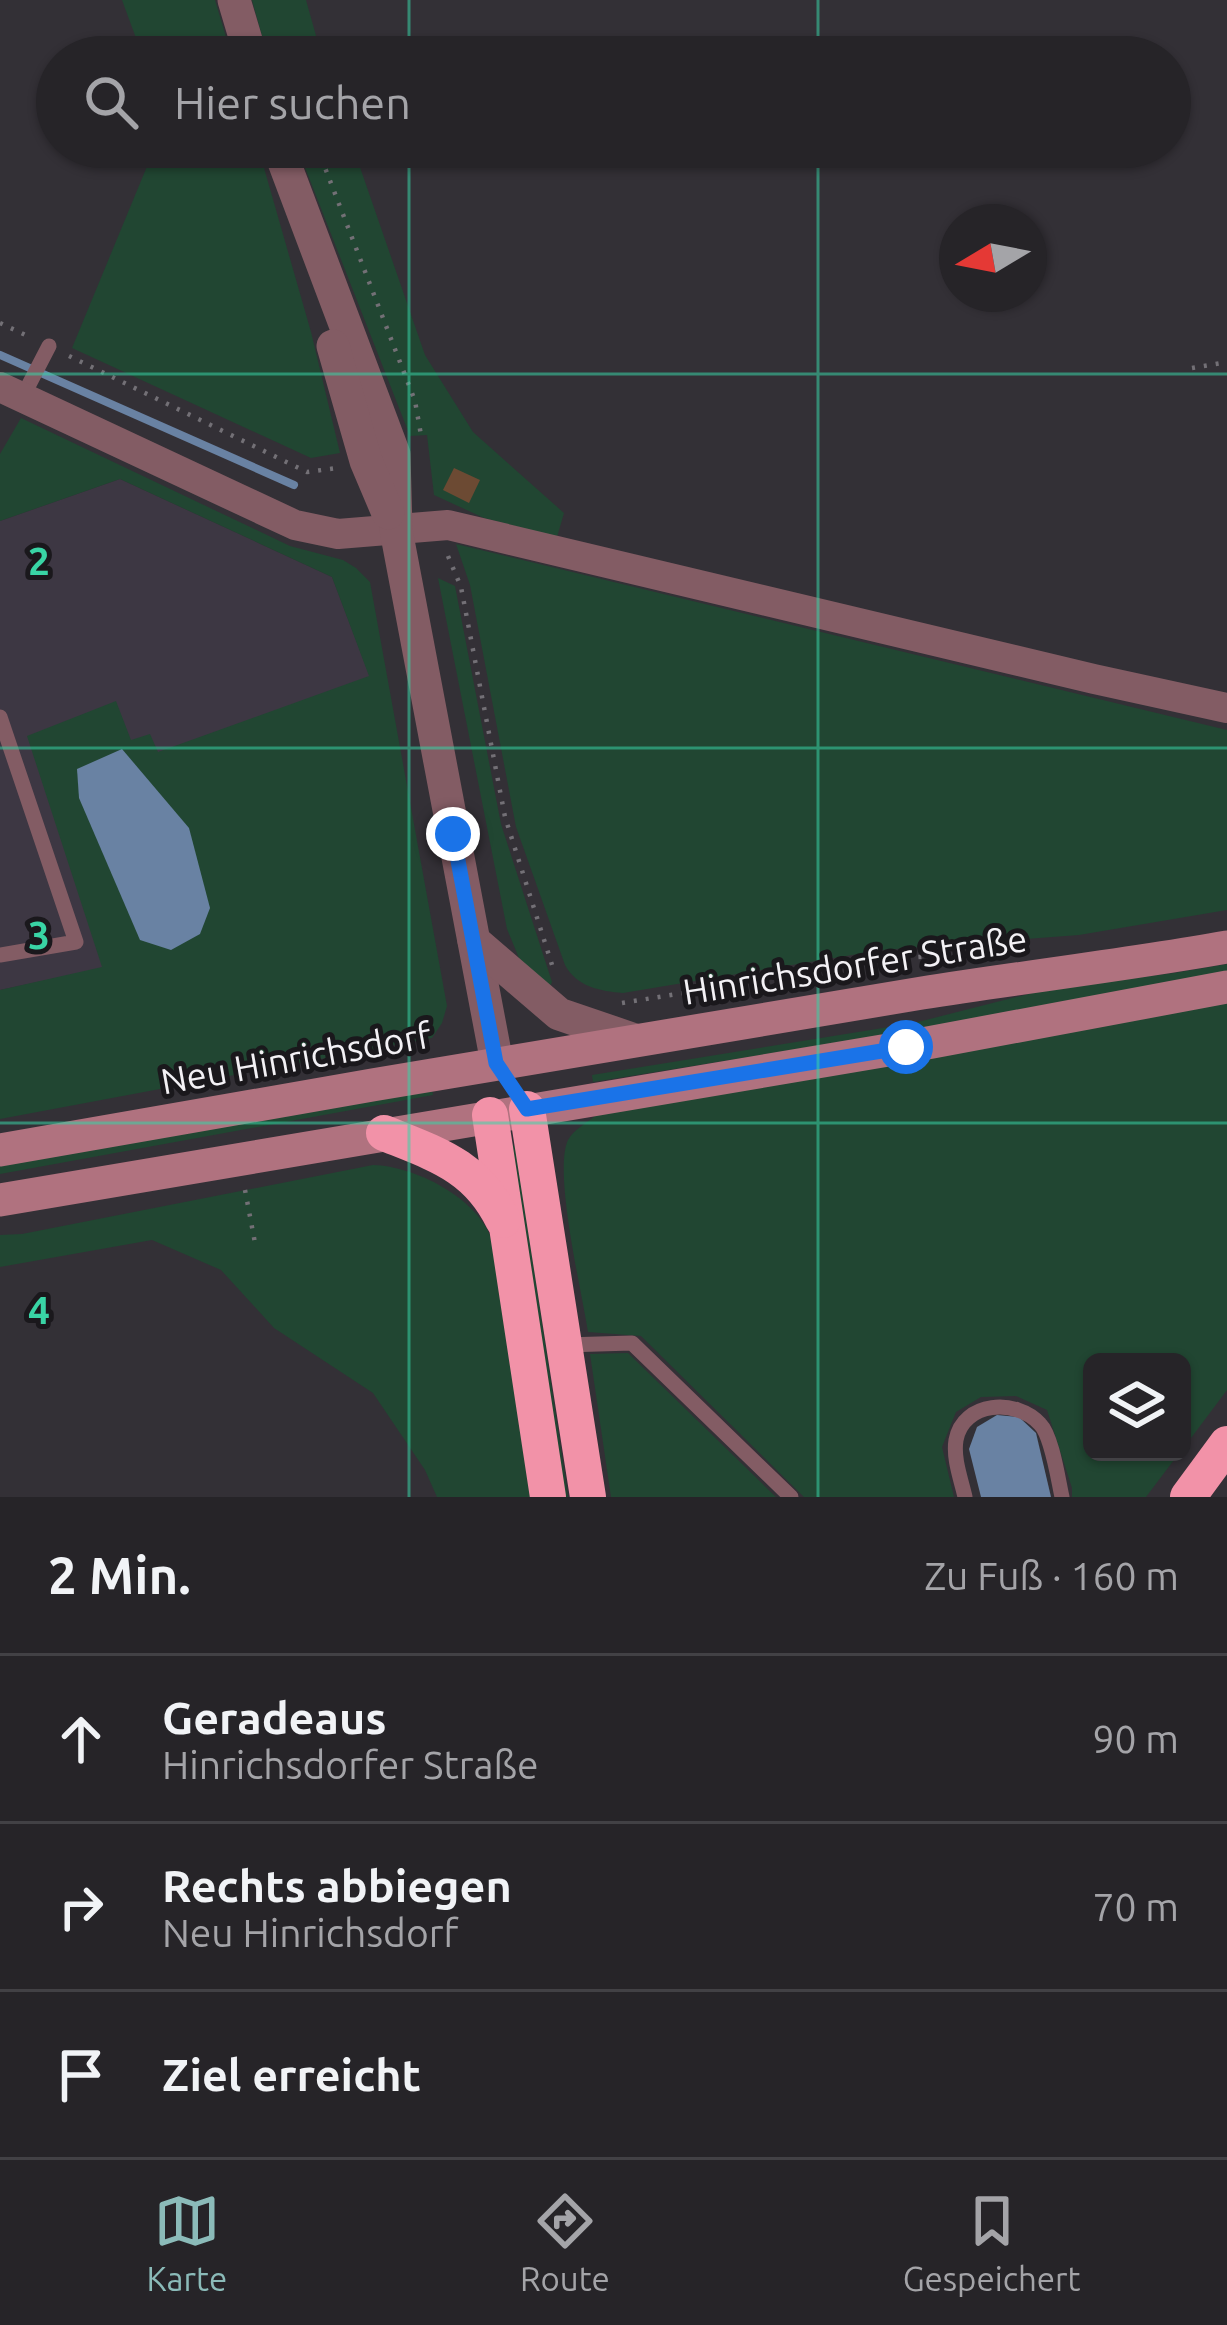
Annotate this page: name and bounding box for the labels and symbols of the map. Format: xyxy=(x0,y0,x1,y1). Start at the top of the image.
north arrow xyxy=(939,204,1047,312)
text: 2 xyxy=(28,539,50,582)
route end xyxy=(426,807,480,861)
text: 3 xyxy=(28,913,50,956)
street label: Hinrichsdorfer Straße xyxy=(680,917,1030,1012)
street label: Neu Hinrichsdorf xyxy=(158,1014,434,1101)
route start xyxy=(879,1020,933,1074)
text: 4 xyxy=(28,1288,50,1331)

